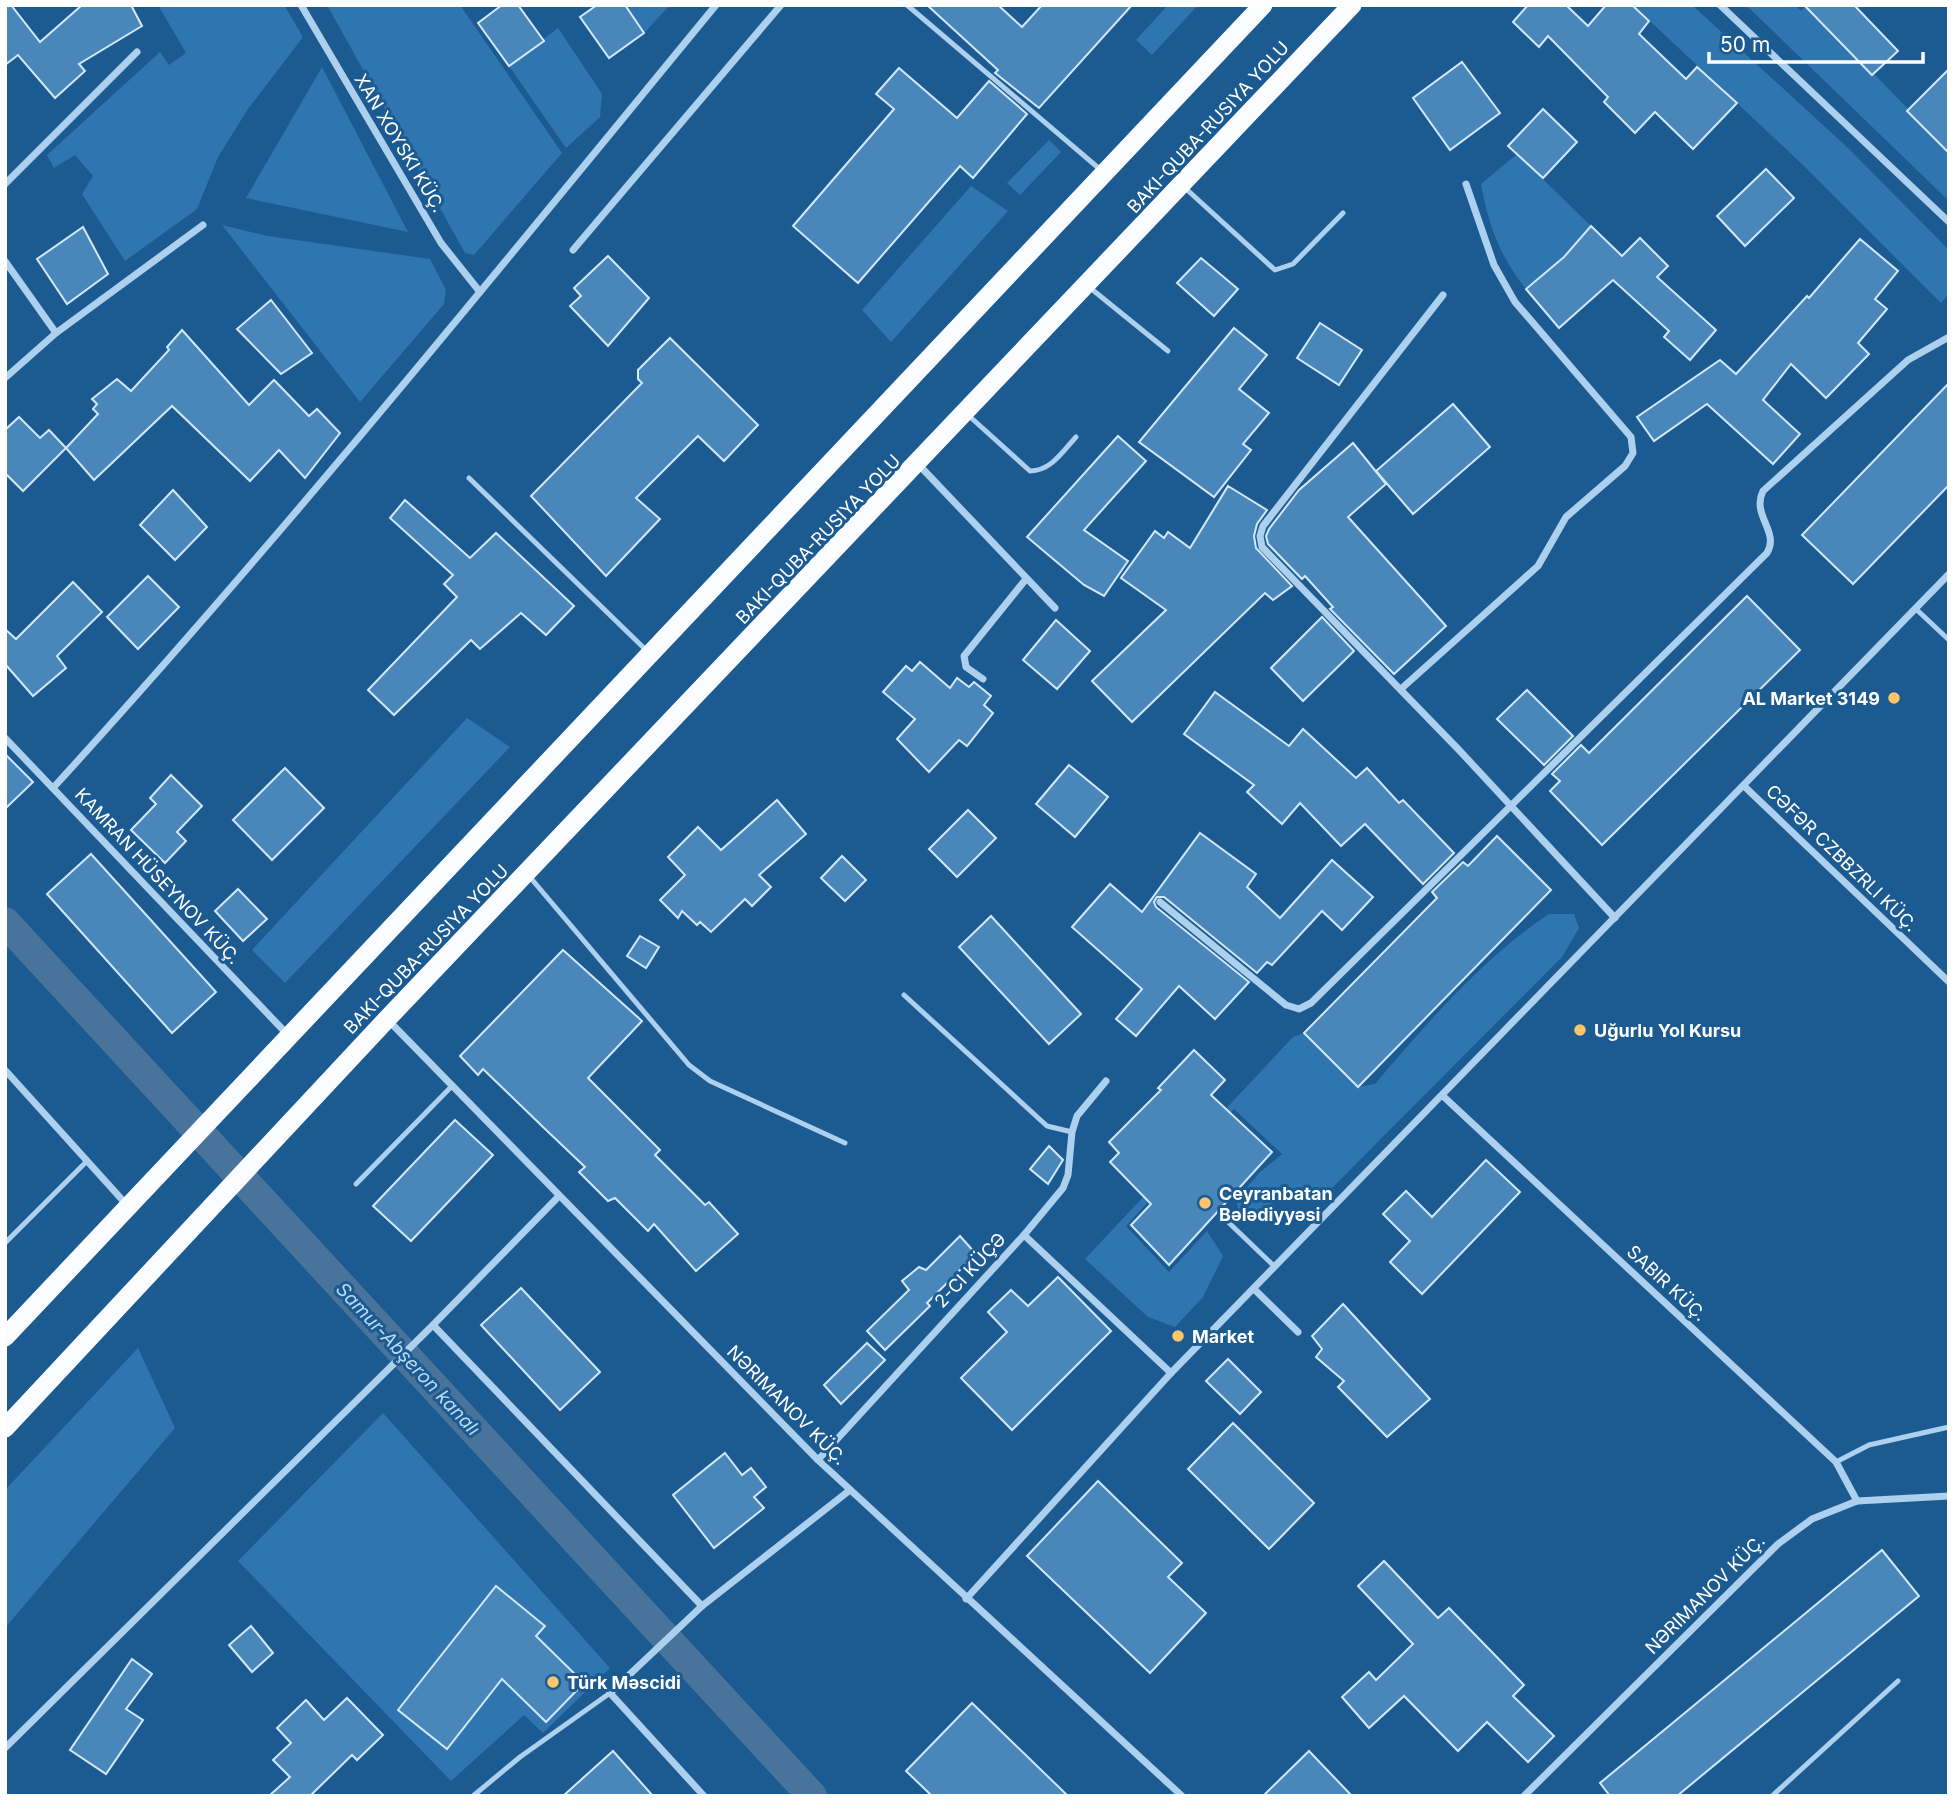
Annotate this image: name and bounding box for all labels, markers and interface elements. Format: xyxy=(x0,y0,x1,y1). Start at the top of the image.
scale bar xyxy=(1709,21,1923,65)
text: 50 m xyxy=(1720,32,1770,57)
street label: BAKI-QUBA-RUSIYA YOLU xyxy=(1123,37,1293,217)
street label: XAN XOYSKI KÜÇ. xyxy=(350,69,450,216)
street label: BAKI-QUBA-RUSIYA YOLU xyxy=(732,450,904,628)
place label: AL Market 3149 xyxy=(1742,688,1880,709)
marker: AL Market 3149 xyxy=(1886,690,1902,706)
street label: CƏFƏR CZBBZRLI KÜÇ. xyxy=(1762,780,1923,936)
street label: KAMRAN HÜSEYNOV KÜÇ. xyxy=(71,783,246,968)
street label: BAKI-QUBA-RUSIYA YOLU xyxy=(340,860,512,1038)
place label: Uğurlu Yol Kursu xyxy=(1594,1020,1741,1041)
marker: Uğurlu Yol Kursu xyxy=(1572,1022,1588,1038)
place label: Ceyranbatan Bələdiyyəsi xyxy=(1219,1183,1333,1225)
marker: Ceyranbatan Bələdiyyəsi xyxy=(1197,1195,1213,1211)
street label: 2-CI KÜÇƏ xyxy=(929,1228,1010,1312)
street label: SABIR KÜÇ. xyxy=(1623,1240,1712,1325)
water label: Samur-Abşeron kanalı xyxy=(331,1278,485,1440)
place label: Market xyxy=(1192,1326,1255,1347)
marker: Market xyxy=(1170,1328,1186,1344)
street label: NƏRIMANOV KÜÇ. xyxy=(723,1340,852,1469)
street label: NƏRIMANOV KÜÇ. xyxy=(1640,1529,1769,1658)
place label: Türk Məscidi xyxy=(567,1672,681,1693)
marker: Türk Məscidi xyxy=(545,1674,561,1690)

